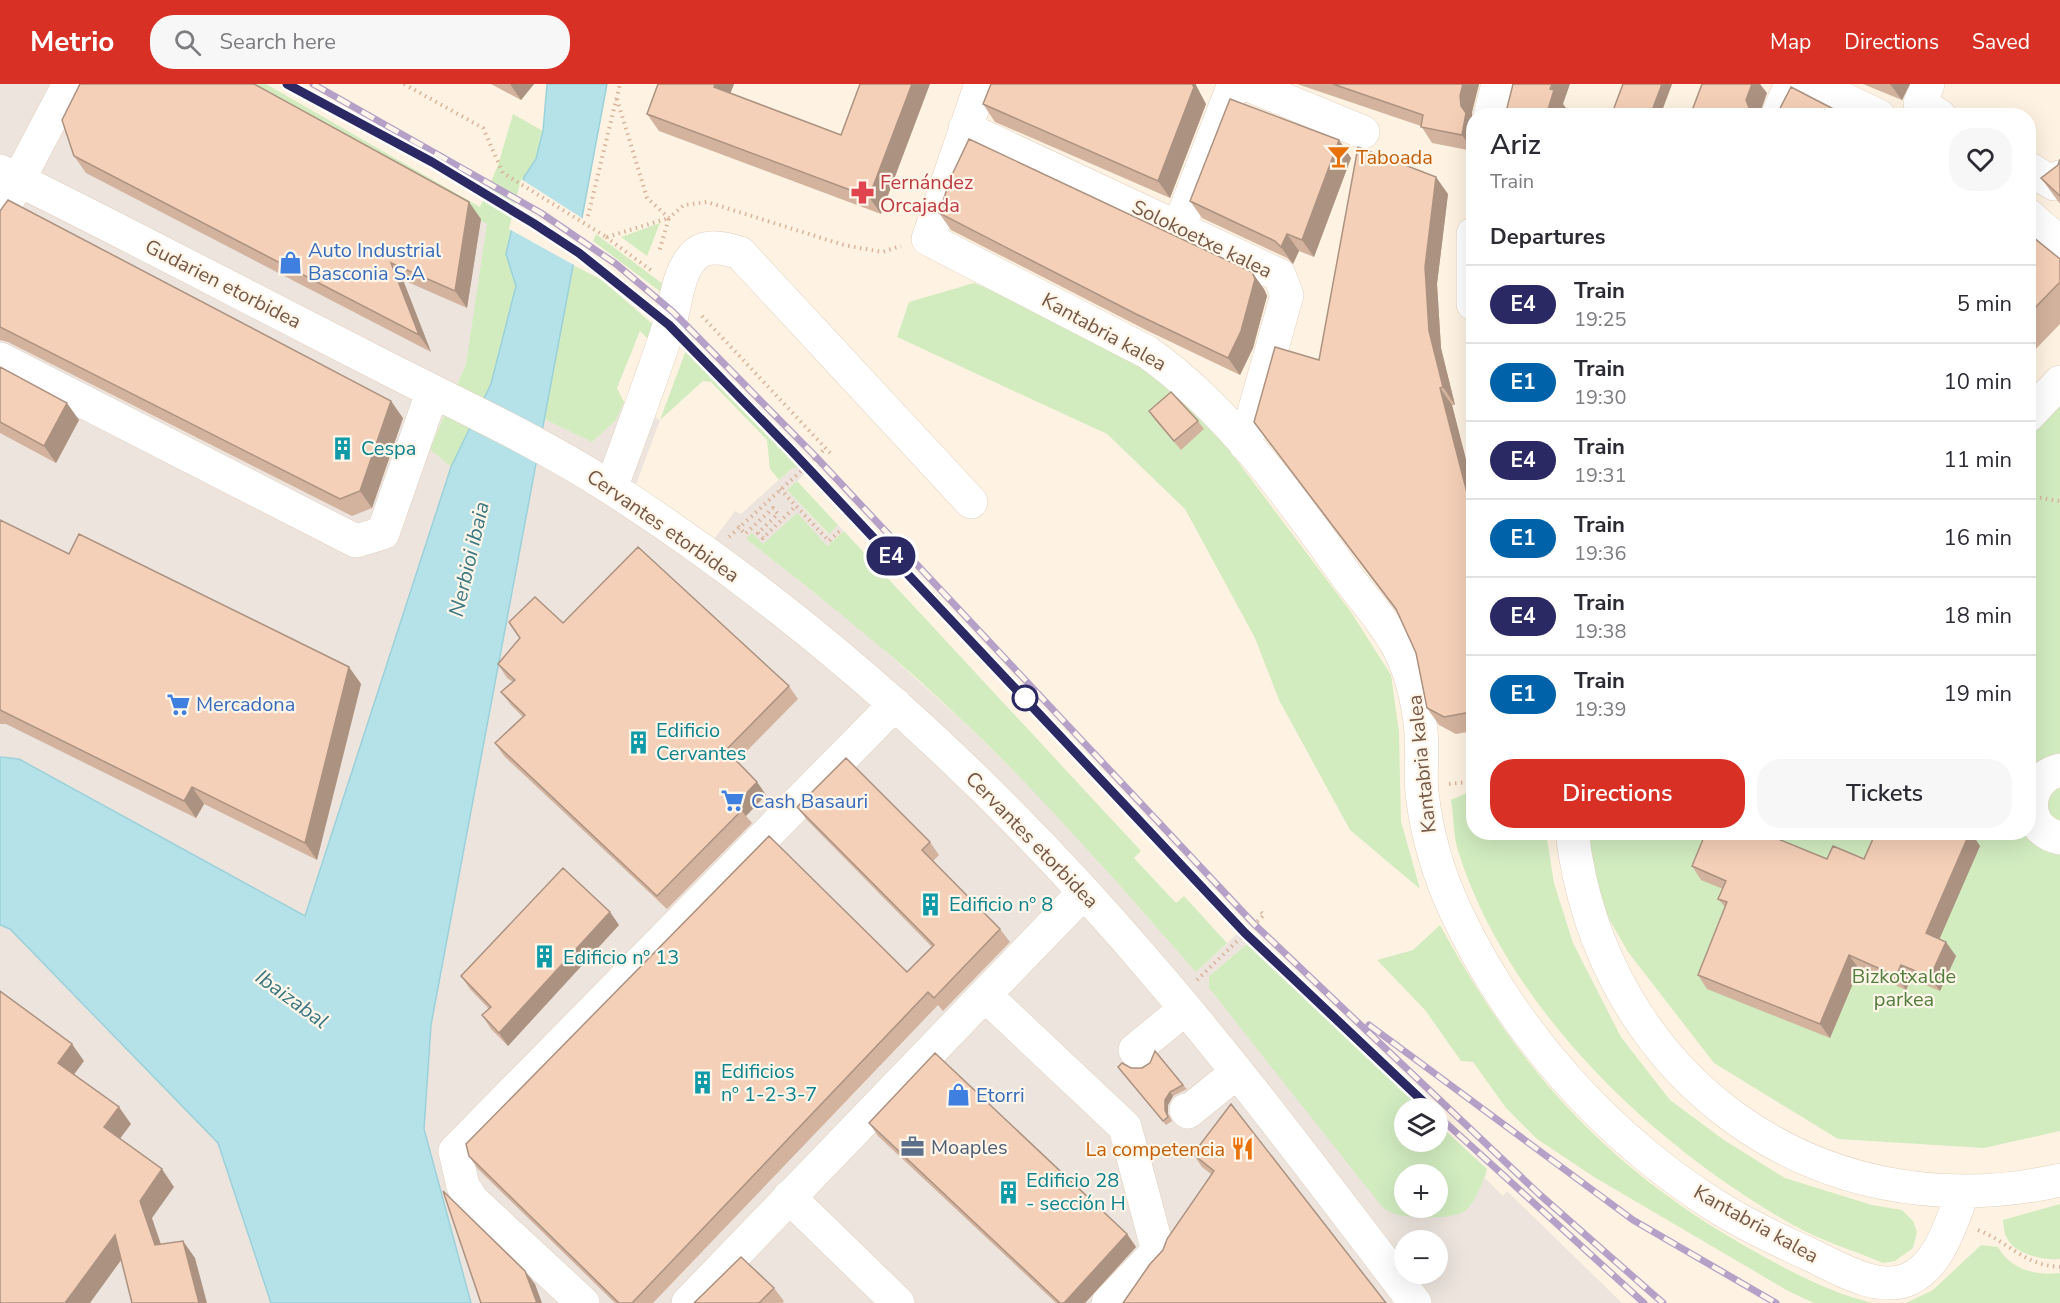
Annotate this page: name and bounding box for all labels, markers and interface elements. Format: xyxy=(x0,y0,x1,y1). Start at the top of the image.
search box xyxy=(150,15,570,69)
text: Metrio xyxy=(30,23,114,61)
icon: search xyxy=(171,26,204,59)
text: Search here xyxy=(219,27,336,57)
text: Map xyxy=(1770,28,1811,56)
text: Directions xyxy=(1844,28,1939,56)
text: Saved xyxy=(1972,28,2030,56)
text: Ariz xyxy=(1490,126,1541,164)
button: heart xyxy=(1949,128,2012,191)
bar icon: Taboada xyxy=(1325,144,1351,170)
place label: Taboada xyxy=(1356,144,1433,171)
text: Train xyxy=(1490,168,1534,195)
place label: Fernández Orcajada xyxy=(880,169,973,219)
pharmacy icon: Fernández Orcajada xyxy=(849,180,875,206)
street label: Solokoetxe kalea xyxy=(1127,193,1277,285)
text: Departures xyxy=(1490,222,1605,252)
street label: Gudarien etorbidea xyxy=(140,233,306,335)
place label: Auto Industrial Basconia S.A xyxy=(308,237,441,287)
shop icon: Auto Industrial Basconia S.A xyxy=(277,249,303,275)
text: Train xyxy=(1574,276,1625,306)
street label: Kantabria kalea xyxy=(1037,287,1171,377)
text: 5 min xyxy=(1957,289,2012,319)
text: E4 xyxy=(1510,290,1536,318)
text: 19:25 xyxy=(1574,306,1627,333)
text: Train xyxy=(1574,354,1625,384)
text: 10 min xyxy=(1944,367,2012,397)
text: E1 xyxy=(1510,368,1536,396)
text: 19:30 xyxy=(1574,384,1627,411)
text: Train xyxy=(1574,432,1625,462)
building icon: Cespa xyxy=(330,435,356,461)
place label: Cespa xyxy=(361,435,416,462)
text: 11 min xyxy=(1944,445,2012,475)
text: E4 xyxy=(1510,446,1536,474)
text: 19:31 xyxy=(1574,462,1627,489)
street label: Cervantes etorbidea xyxy=(581,463,745,589)
water label: Nerbioi ibaia xyxy=(442,499,496,619)
text: Train xyxy=(1574,510,1625,540)
text: 16 min xyxy=(1944,523,2012,553)
text: E1 xyxy=(1510,524,1536,552)
line badge: E4 xyxy=(864,536,918,576)
text: 19:36 xyxy=(1574,540,1627,567)
text: E4 xyxy=(878,542,904,570)
text: Train xyxy=(1574,588,1625,618)
text: 18 min xyxy=(1944,601,2012,631)
text: E4 xyxy=(1510,602,1536,630)
text: 19:38 xyxy=(1574,618,1627,645)
text: Train xyxy=(1574,666,1625,696)
text: 19 min xyxy=(1944,679,2012,709)
text: E1 xyxy=(1510,680,1536,708)
unlabelled marker xyxy=(1012,685,1038,711)
supermarket icon: Mercadona xyxy=(165,691,191,717)
place label: Mercadona xyxy=(196,691,295,718)
street label: Kantabria kalea xyxy=(1401,694,1443,834)
text: 19:39 xyxy=(1574,696,1627,723)
place label: Edificio Cervantes xyxy=(656,717,746,767)
building icon: Edificio Cervantes xyxy=(625,729,651,755)
button: Directions xyxy=(1490,759,1745,828)
button: Tickets xyxy=(1757,759,2012,828)
street label: Cervantes etorbidea xyxy=(960,766,1104,914)
supermarket icon: Cash Basauri xyxy=(720,788,746,814)
place label: Cash Basauri xyxy=(751,788,868,815)
building icon: Edificio nº 8 xyxy=(918,891,944,917)
place label: Edificio nº 8 xyxy=(949,891,1053,918)
building icon: Edificio nº 13 xyxy=(532,944,558,970)
place label: Edificio nº 13 xyxy=(563,944,679,971)
water label: Ibaizabal xyxy=(250,963,334,1035)
park label: Bizkotxalde parkea xyxy=(1852,963,1956,1013)
place label: Edificios nº 1-2-3-7 xyxy=(721,1058,817,1108)
building icon: Edificios nº 1-2-3-7 xyxy=(690,1069,716,1095)
shop icon: Etorri xyxy=(945,1082,971,1108)
place label: Etorri xyxy=(976,1082,1025,1109)
map controls xyxy=(1394,1098,1448,1284)
button: layers xyxy=(1394,1098,1448,1152)
office icon: Moaples xyxy=(900,1134,926,1160)
place label: Moaples xyxy=(931,1134,1008,1161)
place label: La competencia xyxy=(1085,1136,1225,1163)
restaurant icon: La competencia xyxy=(1230,1136,1256,1162)
button: + xyxy=(1394,1164,1448,1218)
place label: Edificio 28 - sección H xyxy=(1026,1167,1126,1217)
building icon: Edificio 28 - sección H xyxy=(995,1179,1021,1205)
street label: Kantabria kalea xyxy=(1689,1179,1823,1269)
button: − xyxy=(1394,1230,1448,1284)

